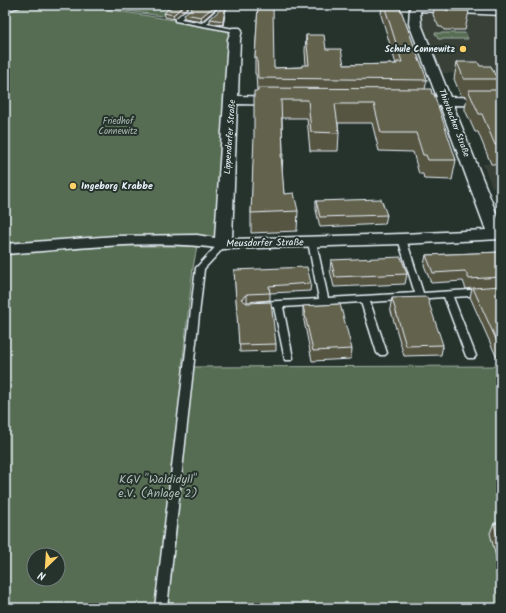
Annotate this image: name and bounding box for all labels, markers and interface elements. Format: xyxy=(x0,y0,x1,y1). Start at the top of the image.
place label: Schule Connewitz xyxy=(385,42,455,57)
marker: Schule Connewitz xyxy=(458,44,468,54)
street label: Thierbacher Straße xyxy=(434,87,474,159)
street label: Lippendorfer Straße xyxy=(220,99,240,175)
park label: Friedhof Connewitz xyxy=(99,114,137,139)
place label: Ingeborg Krabbe xyxy=(81,178,153,194)
marker: Ingeborg Krabbe xyxy=(68,181,78,191)
street label: Meusdorfer Straße xyxy=(226,234,304,252)
park label: KGV "Waldidyll" e.V. (Anlage 2) xyxy=(118,470,198,503)
north arrow xyxy=(26,547,66,587)
text: N xyxy=(35,566,49,585)

